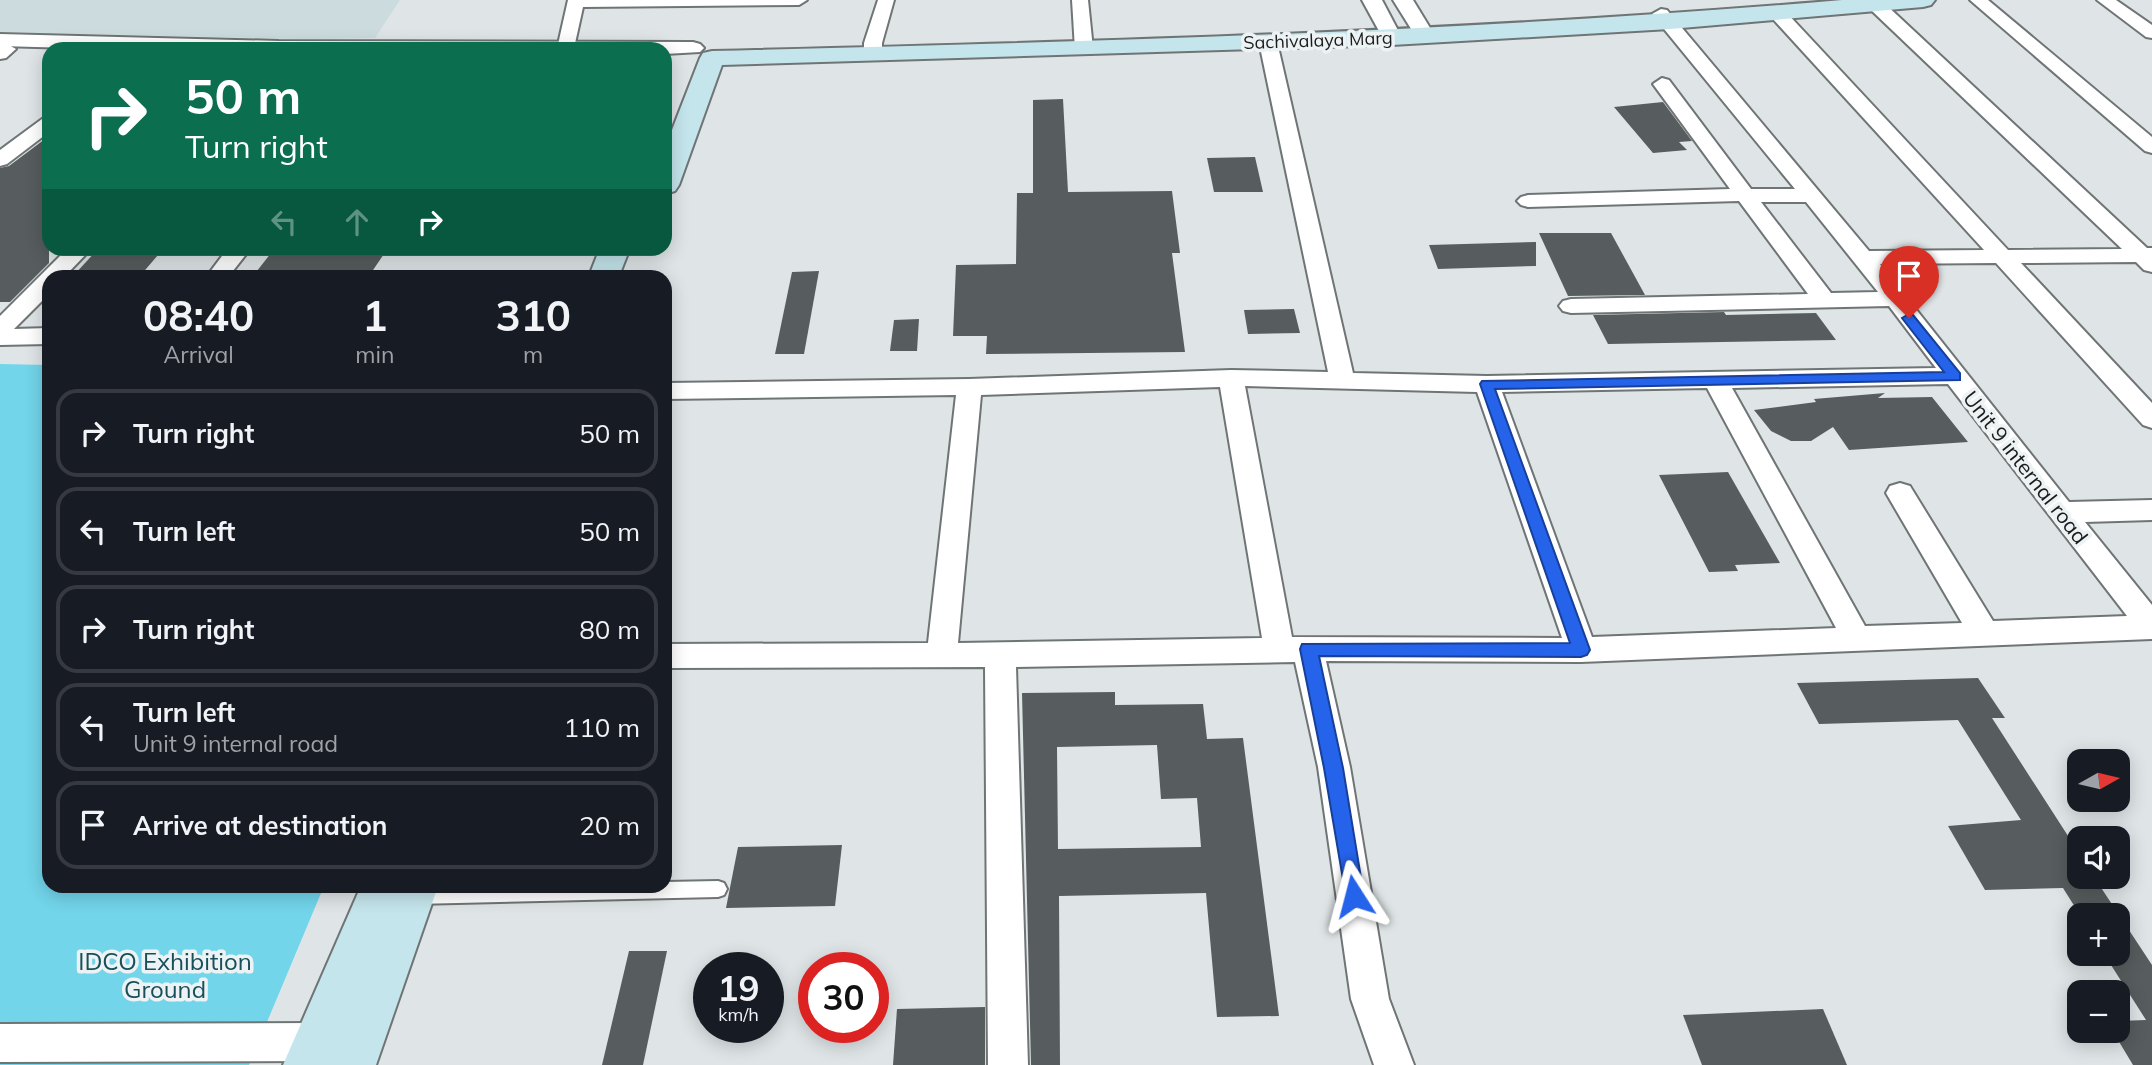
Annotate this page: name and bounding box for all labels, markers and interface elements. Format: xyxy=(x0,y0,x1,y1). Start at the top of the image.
street label: Sachivalaya Marg xyxy=(1243,26,1393,54)
text: 50 m xyxy=(185,65,301,126)
icon: right xyxy=(70,70,161,161)
text: Turn right xyxy=(185,126,328,166)
icon: left xyxy=(265,203,303,241)
icon: ahead xyxy=(338,203,376,241)
icon: right xyxy=(411,203,449,241)
pin xyxy=(1879,246,1939,318)
icon: arrive xyxy=(1890,257,1928,295)
text: 08:40 xyxy=(143,289,254,342)
text: 1 xyxy=(362,289,387,342)
text: 310 xyxy=(495,289,571,342)
text: Arrival xyxy=(163,340,234,369)
text: min xyxy=(355,340,394,369)
text: m xyxy=(523,340,543,369)
street label: Unit 9 internal road xyxy=(1958,385,2094,549)
icon: right xyxy=(74,414,112,452)
text: Turn right xyxy=(133,417,254,450)
text: 50 m xyxy=(579,417,640,450)
icon: left xyxy=(74,512,112,550)
text: Turn left xyxy=(133,515,235,548)
text: 50 m xyxy=(579,515,640,548)
icon: right xyxy=(74,610,112,648)
text: Turn right xyxy=(133,613,254,646)
text: 80 m xyxy=(579,613,640,646)
text: Turn left xyxy=(133,696,235,729)
icon: left xyxy=(74,708,112,746)
text: 110 m xyxy=(564,711,640,744)
text: Unit 9 internal road xyxy=(133,729,338,758)
north arrow xyxy=(2067,749,2130,812)
map controls xyxy=(2067,749,2130,1043)
icon: arrive xyxy=(74,806,112,844)
text: Arrive at destination xyxy=(133,809,388,842)
text: 20 m xyxy=(579,809,640,842)
button: sound xyxy=(2067,826,2130,889)
position arrow xyxy=(1317,859,1391,933)
button: + xyxy=(2067,903,2130,966)
park label: IDCO Exhibition Ground xyxy=(78,946,252,1004)
speed limit sign: 30 xyxy=(798,952,889,1043)
text: 19 xyxy=(717,966,760,1010)
button: − xyxy=(2067,980,2130,1043)
text: km/h xyxy=(718,1003,759,1026)

